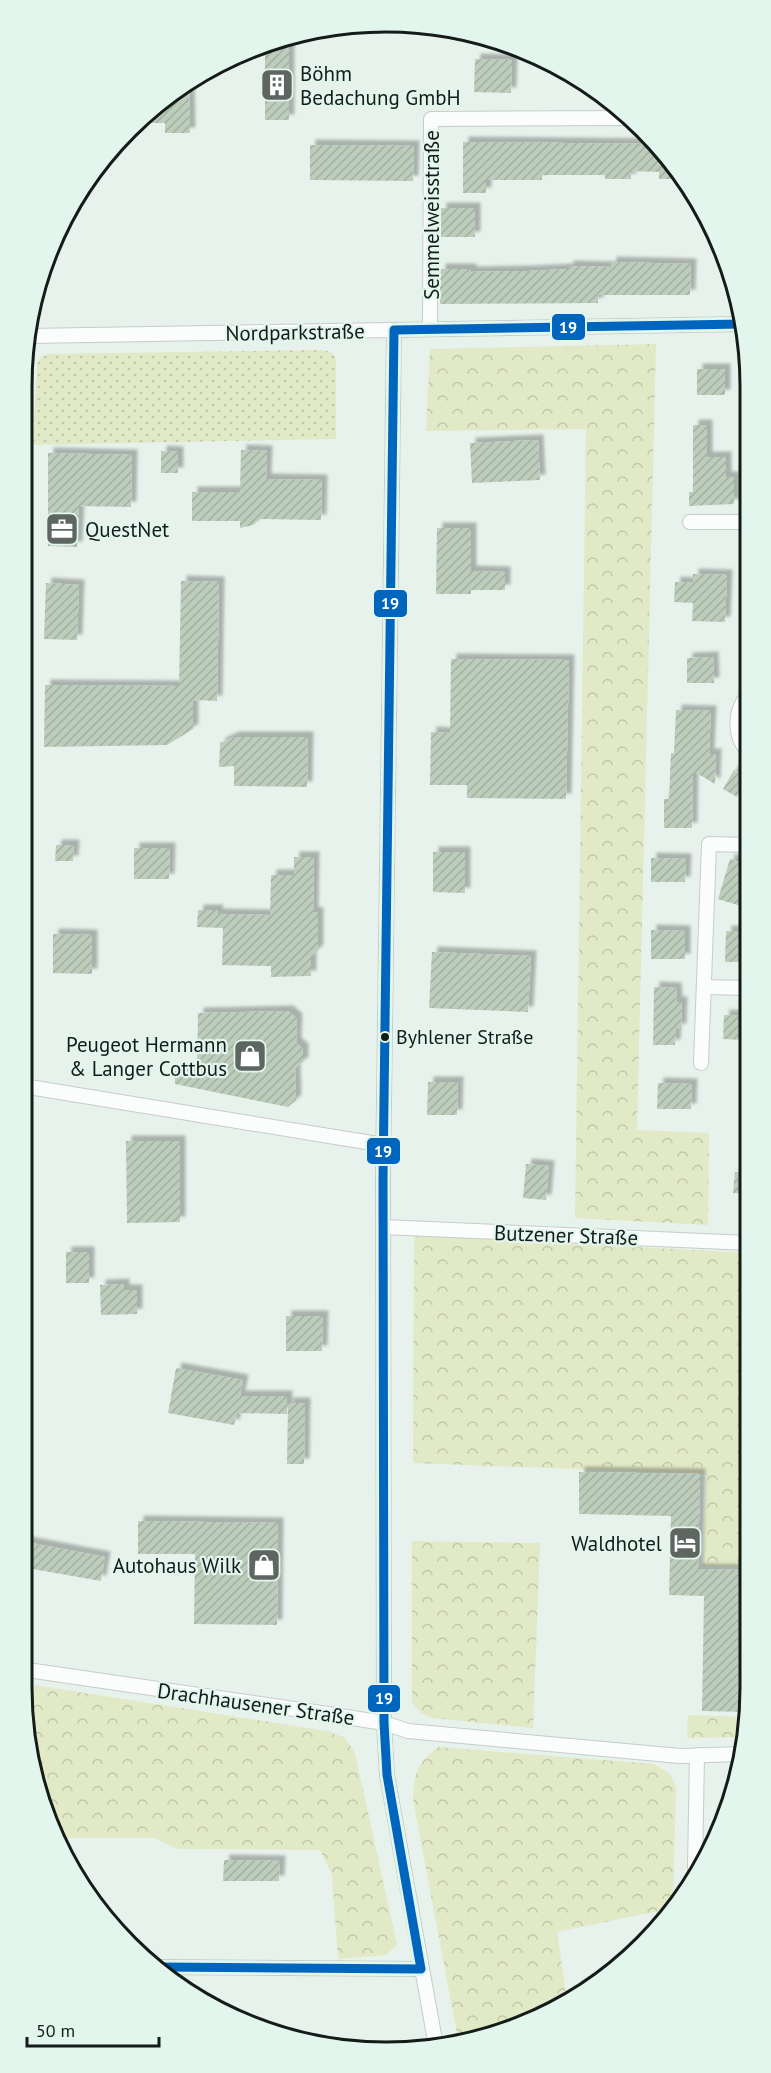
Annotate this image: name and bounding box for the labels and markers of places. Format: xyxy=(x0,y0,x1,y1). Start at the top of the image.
place label: Böhm Bedachung GmbH xyxy=(300,60,461,111)
building icon: Böhm Bedachung GmbH xyxy=(259,67,295,103)
office icon: QuestNet xyxy=(44,511,80,547)
place label: QuestNet xyxy=(85,516,169,543)
place label: Byhlener Straße xyxy=(396,1024,533,1050)
place label: Peugeot Hermann & Langer Cottbus xyxy=(66,1031,227,1082)
marker: Byhlener Straße xyxy=(379,1031,391,1043)
shop icon: Peugeot Hermann & Langer Cottbus xyxy=(232,1038,268,1074)
hotel icon: Waldhotel xyxy=(667,1525,703,1561)
place label: Waldhotel xyxy=(571,1530,662,1557)
shop icon: Autohaus Wilk xyxy=(246,1547,282,1583)
place label: Autohaus Wilk xyxy=(113,1552,241,1579)

